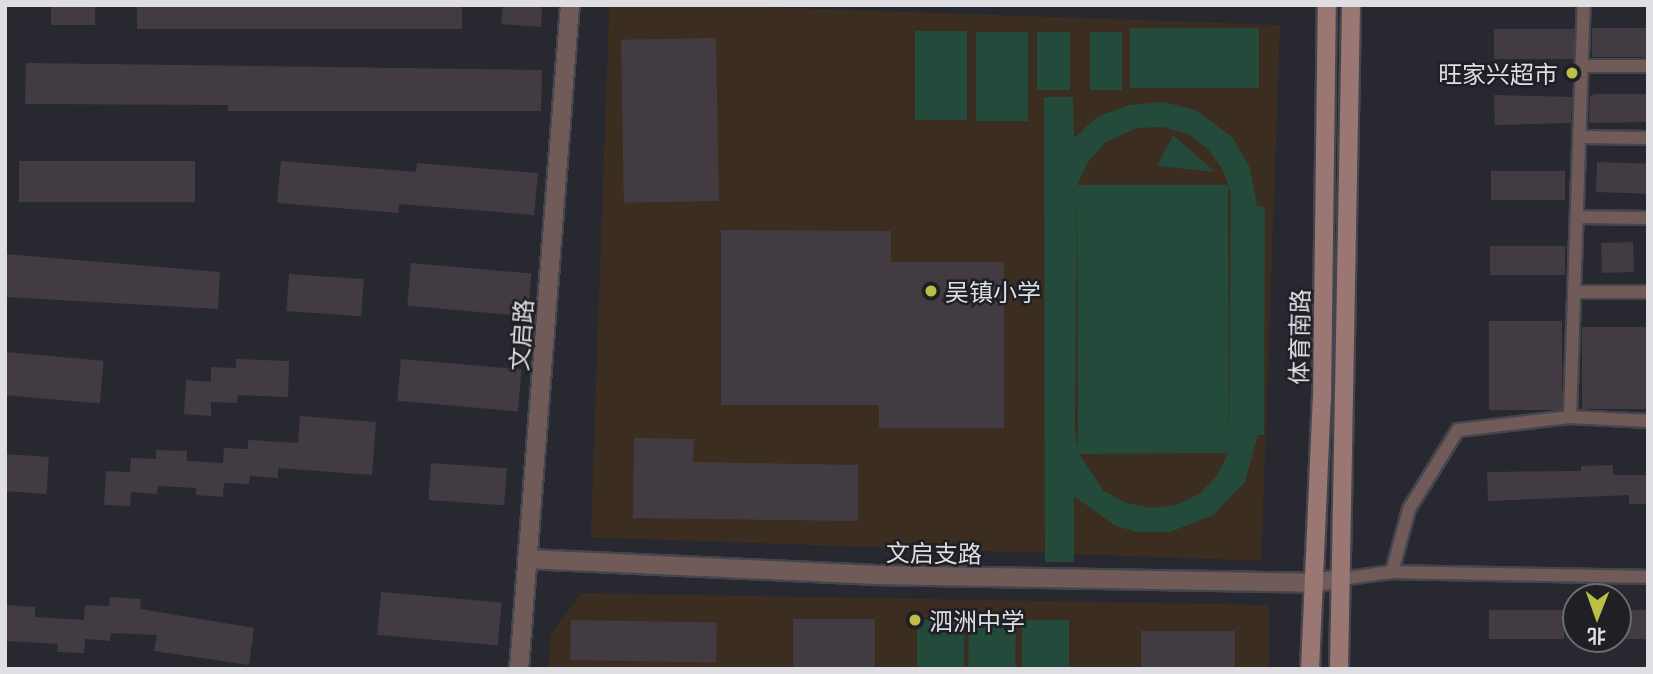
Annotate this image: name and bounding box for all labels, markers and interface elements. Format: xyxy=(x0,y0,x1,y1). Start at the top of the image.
place label: 旺家兴超市 xyxy=(1438,59,1558,87)
marker: 旺家兴超市 xyxy=(1564,65,1580,81)
place label: 吴镇小学 xyxy=(945,277,1041,305)
marker: 吴镇小学 xyxy=(923,283,939,299)
street label: 体育南路 xyxy=(1283,289,1313,385)
street label: 文启路 xyxy=(503,298,537,372)
street label: 文启支路 xyxy=(886,537,982,567)
north arrow xyxy=(1562,583,1632,653)
place label: 泗洲中学 xyxy=(929,606,1025,634)
marker: 泗洲中学 xyxy=(907,612,923,628)
text: 北 xyxy=(1587,623,1606,651)

